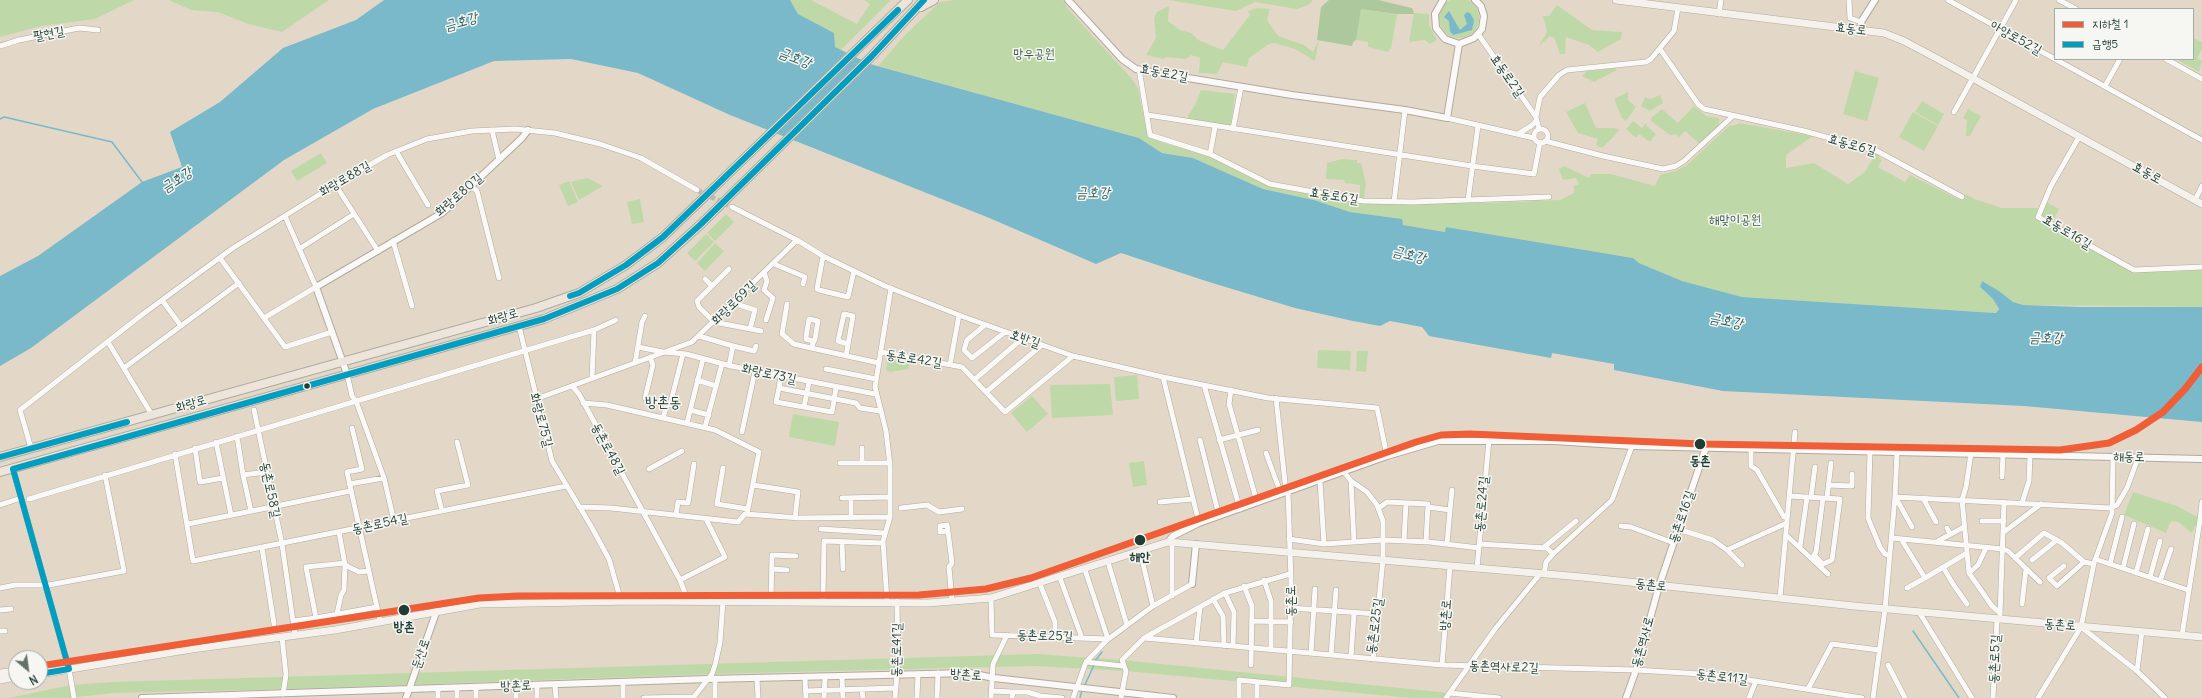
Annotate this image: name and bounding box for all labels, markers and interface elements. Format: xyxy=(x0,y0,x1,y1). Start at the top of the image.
legend xyxy=(2054,8,2194,60)
water label: 금호강 xyxy=(442,9,480,35)
text: 지하철 1 xyxy=(2092,16,2129,31)
street label: 아양로52길 xyxy=(1988,17,2044,59)
street label: 효동로 xyxy=(1834,19,1868,39)
street label: 팔현길 xyxy=(32,23,66,45)
text: 급행5 xyxy=(2092,36,2118,51)
water label: 금호강 xyxy=(776,44,814,72)
park label: 망우공원 xyxy=(1013,46,1055,62)
street label: 효동로2길 xyxy=(1487,51,1527,101)
street label: 효동로2길 xyxy=(1138,61,1190,85)
street label: 효동로6길 xyxy=(1826,131,1878,159)
street label: 화랑로88길 xyxy=(316,158,374,200)
street label: 효동로 xyxy=(2129,159,2165,187)
water label: 금호강 xyxy=(158,164,196,196)
street label: 화랑로80길 xyxy=(432,170,486,220)
street label: 효동로6길 xyxy=(1308,184,1360,208)
water label: 금호강 xyxy=(1076,185,1110,201)
street label: 효동로16길 xyxy=(2040,211,2094,253)
park label: 해맞이공원 xyxy=(1709,212,1761,228)
water label: 금호강 xyxy=(1391,243,1427,267)
street label: 화랑로69길 xyxy=(708,278,760,328)
street label: 화랑로 xyxy=(486,305,520,329)
water label: 금호강 xyxy=(1708,309,1744,333)
street label: 호반길 xyxy=(1008,327,1042,351)
water label: 금호강 xyxy=(2029,329,2063,347)
street label: 동촌로42길 xyxy=(885,347,943,371)
street label: 화랑로73길 xyxy=(740,361,798,387)
unlabelled marker xyxy=(302,381,312,391)
street label: 화랑로75길 xyxy=(526,391,556,449)
street label: 화랑로 xyxy=(174,392,208,416)
district label: 방촌동 xyxy=(645,394,681,412)
street label: 동촌로48길 xyxy=(588,420,628,478)
marker: 동촌 xyxy=(1693,437,1707,451)
street label: 해동로 xyxy=(2113,449,2145,465)
place label: 동촌 xyxy=(1690,453,1710,469)
street label: 동촌로58길 xyxy=(256,461,284,519)
street label: 동촌로24길 xyxy=(1472,475,1492,533)
street label: 동촌로16길 xyxy=(1666,489,1698,545)
street label: 동촌로54길 xyxy=(351,510,409,538)
marker: 해안 xyxy=(1133,533,1147,547)
place label: 해안 xyxy=(1130,549,1150,565)
street label: 동촌로 xyxy=(1635,576,1667,594)
street label: 동촌로 xyxy=(1283,585,1299,617)
street label: 동촌로25길 xyxy=(1363,597,1387,655)
street label: 방촌로 xyxy=(1437,599,1455,631)
marker: 방촌 xyxy=(397,603,411,617)
street label: 동촌역사로 xyxy=(1629,615,1657,669)
street label: 동촌로 xyxy=(2044,616,2076,634)
place label: 방촌 xyxy=(394,619,414,635)
street label: 동촌로41길 xyxy=(889,623,905,677)
street label: 동촌로25길 xyxy=(1017,627,1073,645)
street label: 동촌로5길 xyxy=(1986,634,2004,684)
street label: 둔산로 xyxy=(409,637,433,671)
north arrow xyxy=(8,650,48,690)
street label: 동촌역사로2길 xyxy=(1469,658,1539,676)
street label: 방촌로 xyxy=(950,666,982,684)
street label: 동촌로11길 xyxy=(1695,666,1749,688)
text: N xyxy=(27,672,40,688)
street label: 방촌로 xyxy=(500,678,532,694)

